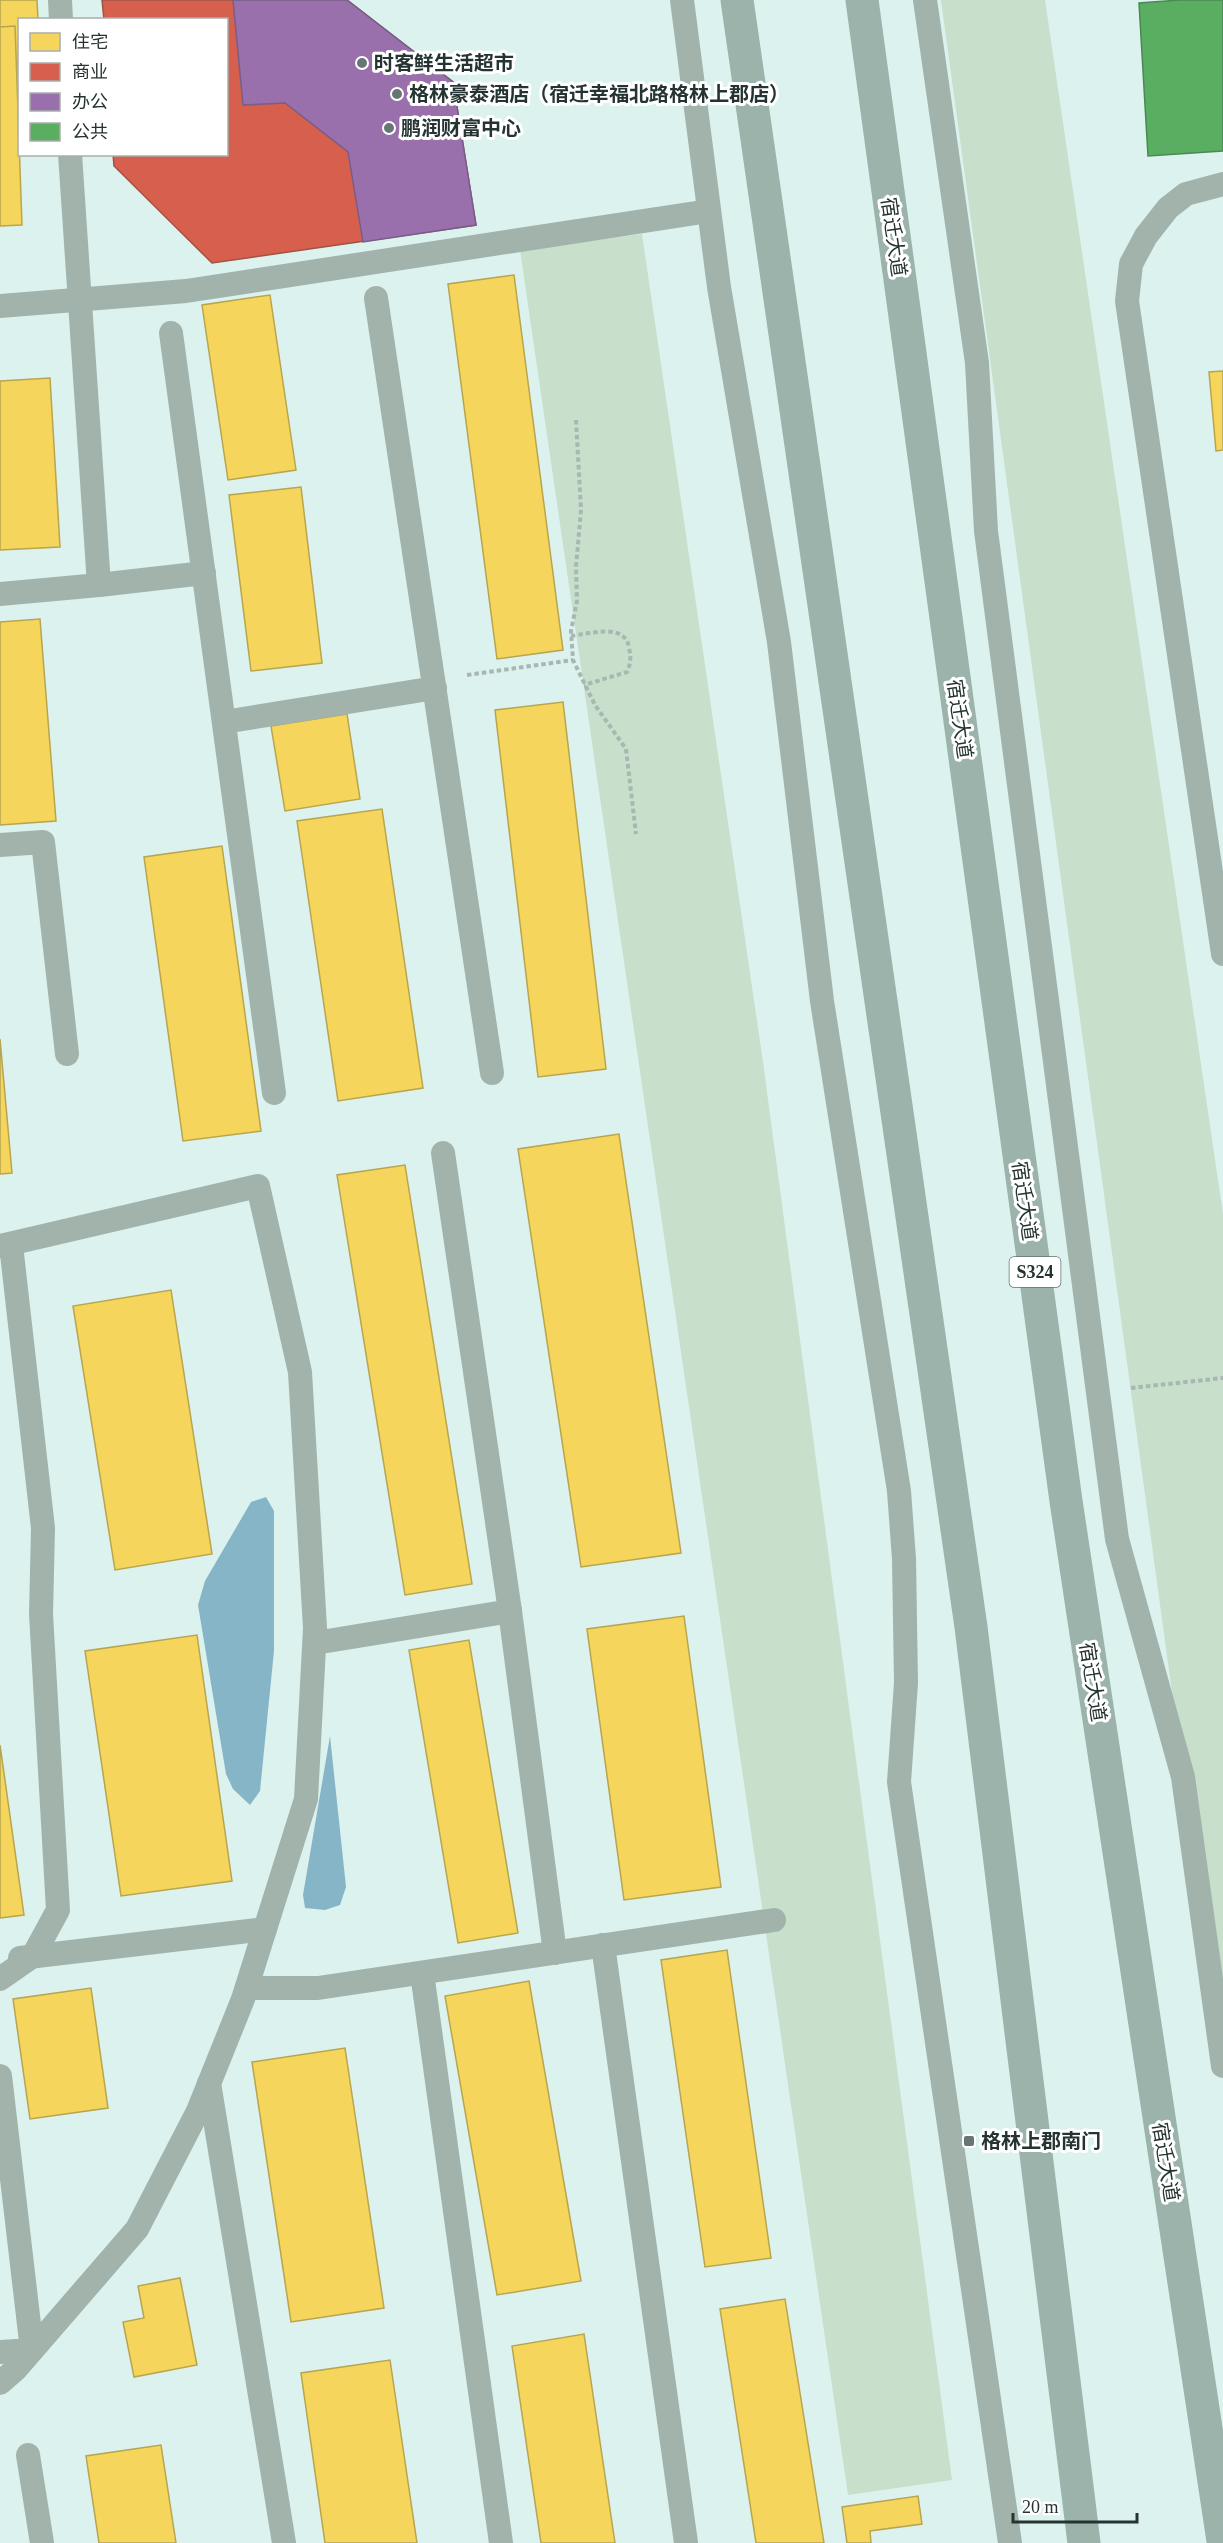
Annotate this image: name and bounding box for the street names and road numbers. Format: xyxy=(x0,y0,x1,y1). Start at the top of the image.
street label: 宿迁大道 xyxy=(878,196,910,278)
street label: 宿迁大道 xyxy=(944,678,976,760)
street label: 宿迁大道 xyxy=(1009,1160,1041,1242)
road number: S324 xyxy=(1010,1257,1060,1287)
street label: 宿迁大道 xyxy=(1076,1641,1110,1723)
street label: 宿迁大道 xyxy=(1149,2121,1183,2203)

